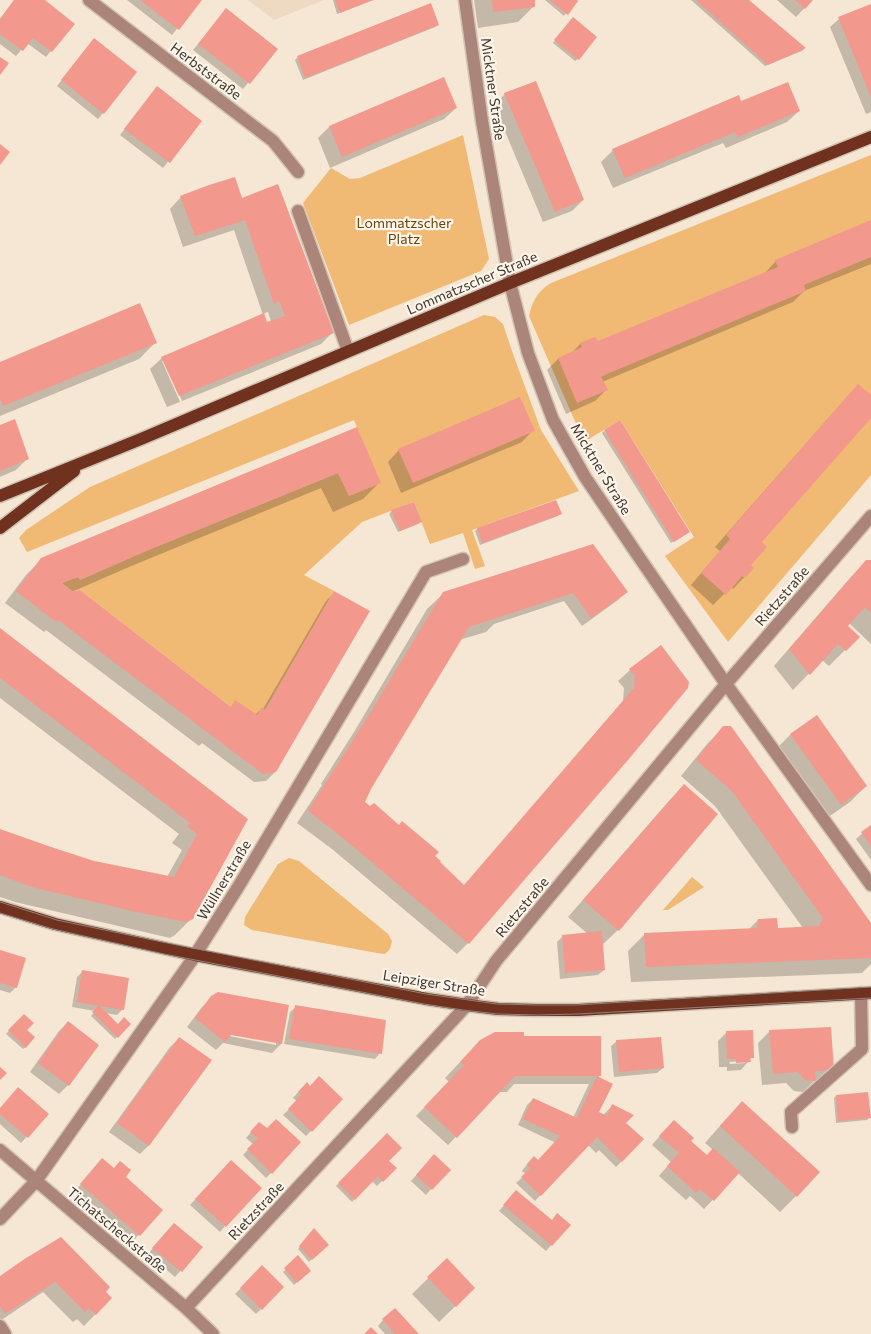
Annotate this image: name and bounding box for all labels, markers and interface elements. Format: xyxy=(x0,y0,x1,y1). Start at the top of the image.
street label: Micktner Straße xyxy=(478,37,509,141)
street label: Herbststraße xyxy=(167,38,245,103)
park label: Lommatzscher Platz xyxy=(356,214,452,247)
street label: Lommatzscher Straße xyxy=(404,247,540,318)
street label: Micktner Straße xyxy=(568,420,635,517)
street label: Rietzstraße xyxy=(751,562,812,629)
street label: Wüllnerstraße xyxy=(193,837,254,923)
street label: Rietzstraße xyxy=(491,873,552,940)
street label: Leipziger Straße xyxy=(382,966,486,999)
street label: Rietzstraße xyxy=(224,1178,287,1243)
street label: Tichatscheckstraße xyxy=(64,1183,170,1276)

